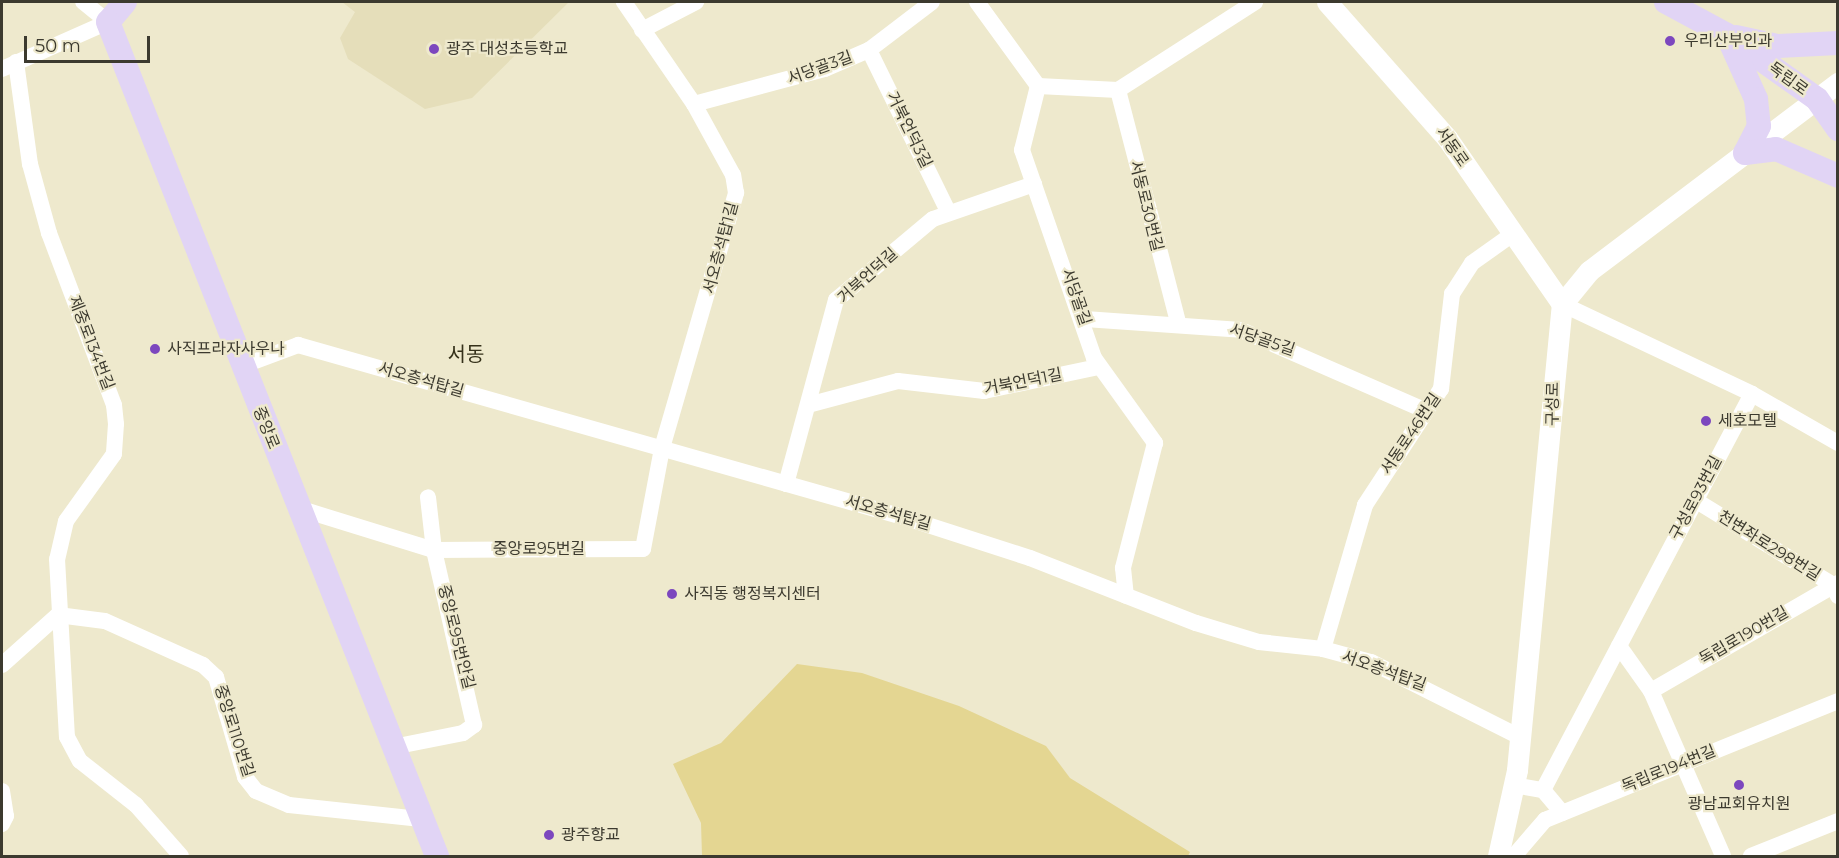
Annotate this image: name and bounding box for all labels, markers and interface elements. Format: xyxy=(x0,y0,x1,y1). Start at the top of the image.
scale bar xyxy=(27,24,153,62)
place label: 우리산부인과 xyxy=(1684,31,1772,51)
marker: 우리산부인과 xyxy=(1661,32,1679,50)
text: 50 m xyxy=(35,35,81,57)
place label: 광주 대성초등학교 xyxy=(446,39,568,59)
marker: 광주 대성초등학교 xyxy=(427,42,441,56)
street label: 서당골3길 xyxy=(785,47,855,89)
street label: 독립로 xyxy=(1764,58,1812,100)
street label: 거북언덕3길 xyxy=(882,89,936,171)
street label: 서동로 xyxy=(1431,123,1473,171)
street label: 서동로30번길 xyxy=(1125,158,1167,254)
street label: 서오층석탑1길 xyxy=(700,200,742,296)
street label: 거북언덕길 xyxy=(834,244,902,308)
street label: 서당골길 xyxy=(1057,266,1095,328)
street label: 제중로134번길 xyxy=(64,293,118,393)
street label: 서당골5길 xyxy=(1227,320,1297,360)
place label: 사직프라자사우나 xyxy=(167,339,285,359)
marker: 사직프라자사우나 xyxy=(148,342,162,356)
district label: 서동 xyxy=(448,342,484,366)
street label: 서오층석탑길 xyxy=(376,359,466,401)
street label: 거북언덕1길 xyxy=(982,365,1064,399)
street label: 구성로 xyxy=(1543,382,1563,426)
street label: 서동로46번길 xyxy=(1377,390,1445,478)
street label: 중앙로 xyxy=(249,404,283,452)
place label: 세호모텔 xyxy=(1718,411,1777,431)
marker: 세호모텔 xyxy=(1699,414,1713,428)
street label: 구성로93번길 xyxy=(1666,453,1726,543)
street label: 서오층석탑길 xyxy=(843,492,933,534)
street label: 천변좌로298번길 xyxy=(1714,507,1824,585)
street label: 중앙로95번길 xyxy=(493,539,585,559)
street label: 중앙로95번안길 xyxy=(434,583,478,691)
place label: 사직동 행정복지센터 xyxy=(684,584,821,604)
marker: 사직동 행정복지센터 xyxy=(665,587,679,601)
street label: 독립로190번길 xyxy=(1696,603,1792,669)
street label: 서오층석탑길 xyxy=(1339,647,1429,695)
street label: 중앙로110번길 xyxy=(210,683,258,779)
street label: 독립로194번길 xyxy=(1619,741,1719,797)
marker: 광남교회유치원 xyxy=(1732,778,1746,792)
place label: 광남교회유치원 xyxy=(1687,794,1791,814)
place label: 광주향교 xyxy=(561,825,620,845)
marker: 광주향교 xyxy=(542,828,556,842)

